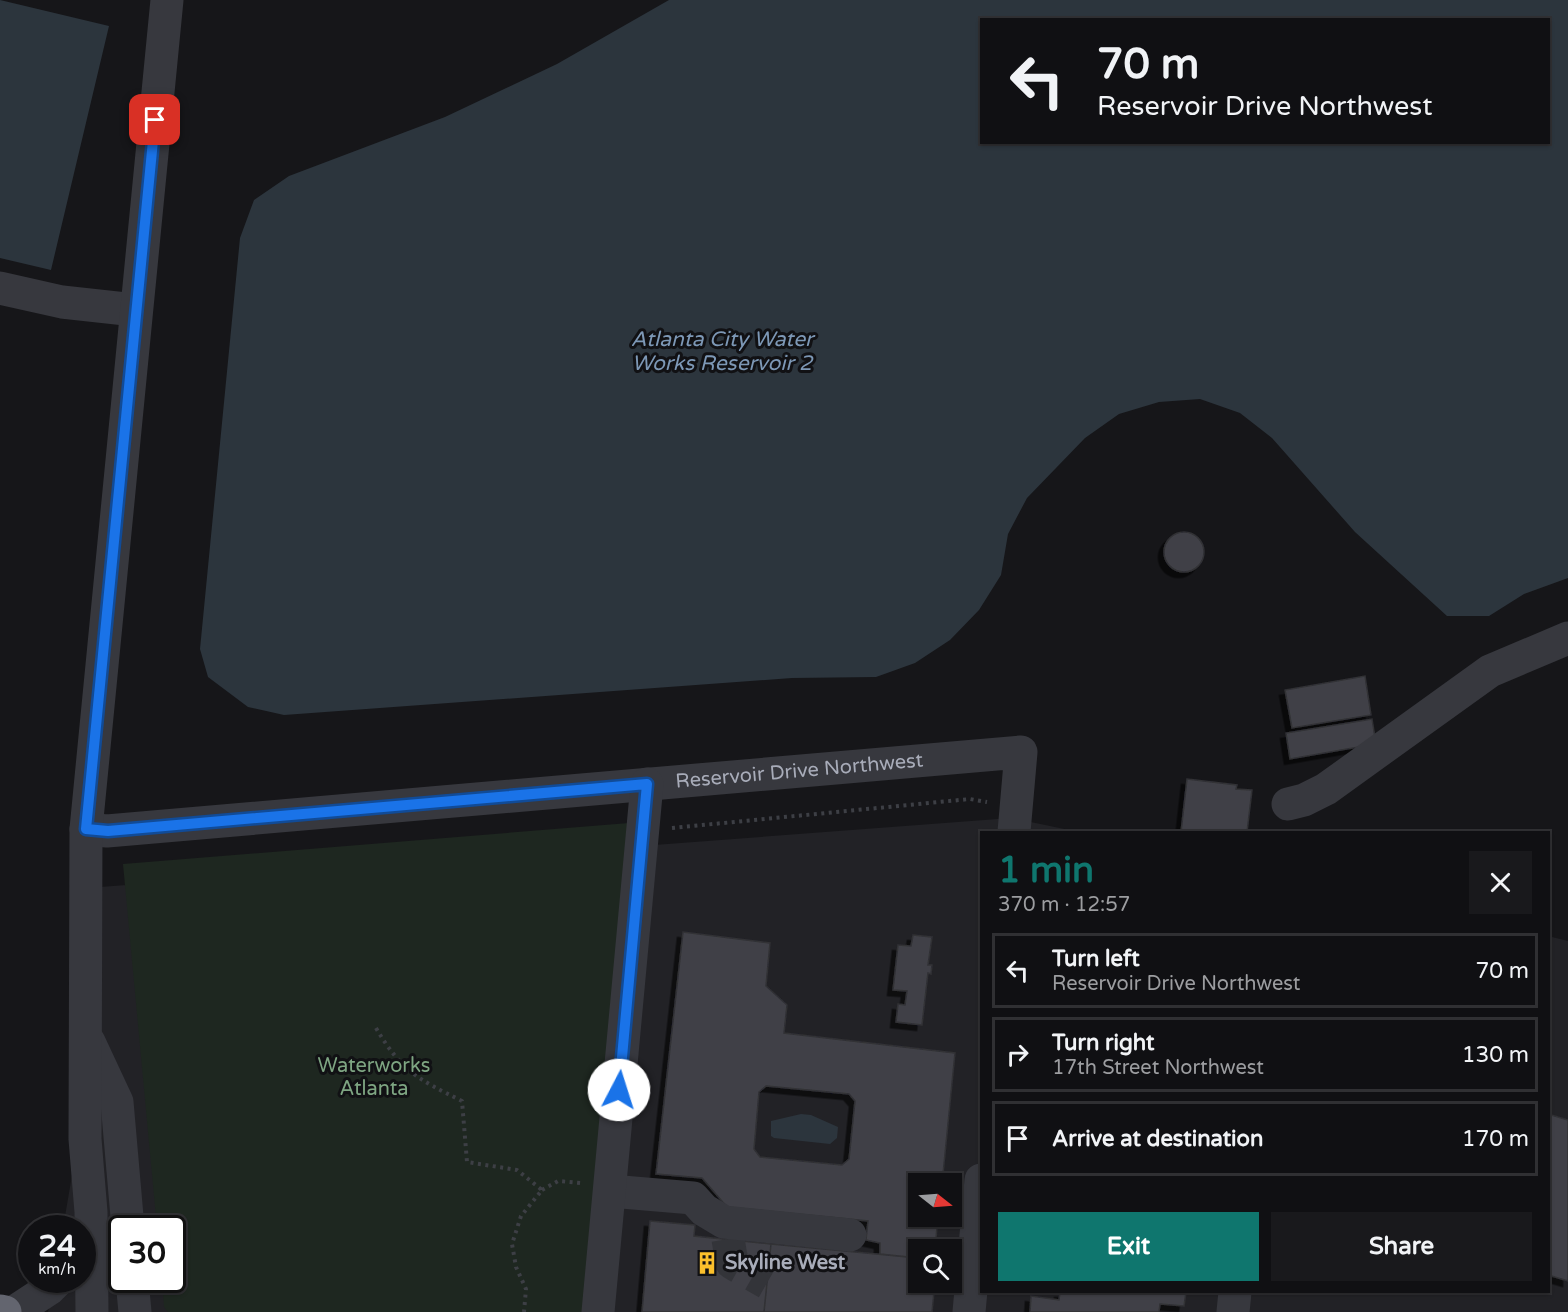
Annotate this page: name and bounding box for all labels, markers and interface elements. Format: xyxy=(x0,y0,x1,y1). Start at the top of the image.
text: 70 m xyxy=(1097,39,1199,90)
icon: left xyxy=(998,42,1076,120)
text: Reservoir Drive Northwest xyxy=(1097,90,1432,123)
pin xyxy=(129,94,180,145)
icon: arrive xyxy=(138,103,171,136)
water label: Atlanta City Water Works Reservoir 2 xyxy=(631,327,816,376)
street label: Reservoir Drive Northwest xyxy=(674,748,925,794)
text: 1 min xyxy=(998,849,1094,892)
button: close xyxy=(1469,851,1532,914)
text: 370 m · 12:57 xyxy=(998,893,1130,917)
text: Turn left xyxy=(1052,946,1140,972)
icon: left xyxy=(1001,954,1034,987)
text: 70 m xyxy=(1475,958,1529,984)
text: Reservoir Drive Northwest xyxy=(1052,972,1300,996)
text: Turn right xyxy=(1052,1030,1154,1056)
icon: right xyxy=(1001,1038,1034,1071)
text: 130 m xyxy=(1462,1042,1529,1068)
park label: Waterworks Atlanta xyxy=(318,1054,430,1101)
text: 17th Street Northwest xyxy=(1052,1056,1264,1080)
position arrow xyxy=(587,1058,651,1122)
icon: arrive xyxy=(1001,1122,1034,1155)
text: Arrive at destination xyxy=(1052,1126,1263,1152)
text: 170 m xyxy=(1462,1126,1529,1152)
north arrow xyxy=(908,1173,962,1227)
map controls xyxy=(908,1173,962,1293)
button: Exit xyxy=(998,1212,1259,1281)
button: Share xyxy=(1271,1212,1532,1281)
speed limit sign: 30 xyxy=(108,1215,186,1293)
text: 24 xyxy=(38,1228,76,1265)
button: search xyxy=(908,1239,962,1293)
building icon: Skyline West xyxy=(694,1250,720,1276)
place label: Skyline West xyxy=(725,1251,846,1275)
text: km/h xyxy=(38,1260,76,1278)

